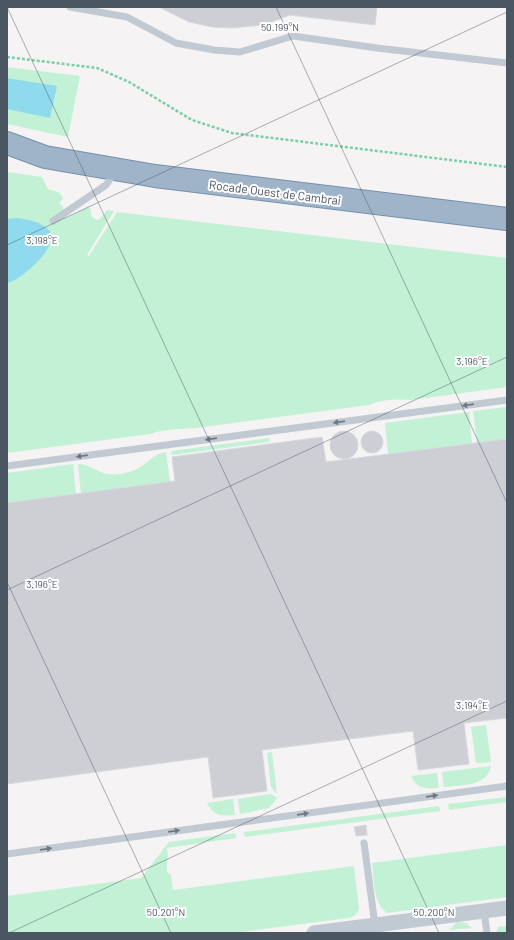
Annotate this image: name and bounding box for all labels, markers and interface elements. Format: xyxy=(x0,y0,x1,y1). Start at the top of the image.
text: 50.199°N xyxy=(261,21,299,33)
street label: Rocade Ouest de Cambrai xyxy=(208,177,342,207)
text: 3.198°E xyxy=(26,234,58,246)
text: 3.196°E xyxy=(456,355,488,367)
one-way arrow xyxy=(462,402,474,408)
one-way arrow xyxy=(333,419,346,425)
one-way arrow xyxy=(205,436,217,442)
one-way arrow xyxy=(76,453,88,459)
text: 3.196°E xyxy=(26,578,58,590)
text: 3.194°E xyxy=(456,699,488,711)
one-way arrow xyxy=(426,793,438,799)
one-way arrow xyxy=(297,811,309,817)
one-way arrow xyxy=(168,828,181,834)
one-way arrow xyxy=(40,846,52,852)
text: 50.201°N xyxy=(147,906,185,918)
text: 50.200°N xyxy=(414,906,454,918)

